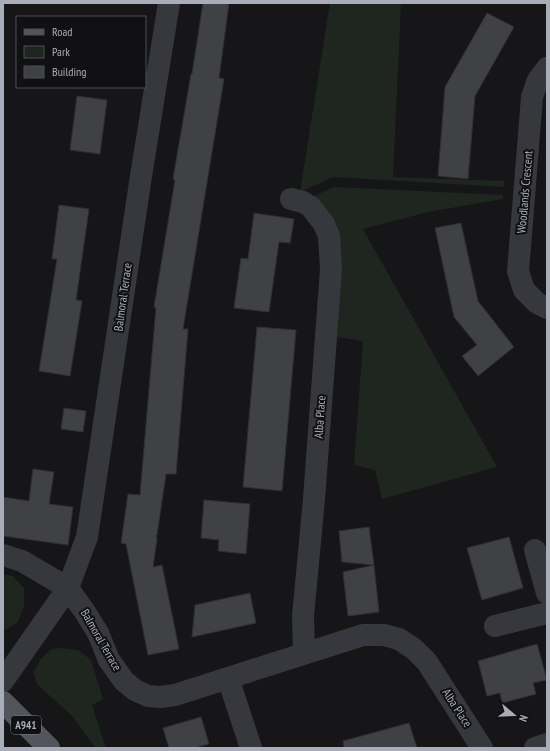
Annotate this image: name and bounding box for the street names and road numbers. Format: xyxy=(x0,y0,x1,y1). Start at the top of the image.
street label: Woodlands Crescent xyxy=(513,149,536,234)
street label: Balmoral Terrace xyxy=(110,262,135,332)
street label: Alba Place xyxy=(311,395,328,439)
street label: Balmoral Terrace xyxy=(78,606,125,673)
street label: Alba Place xyxy=(439,686,475,730)
road number: A941 xyxy=(11,716,41,734)

